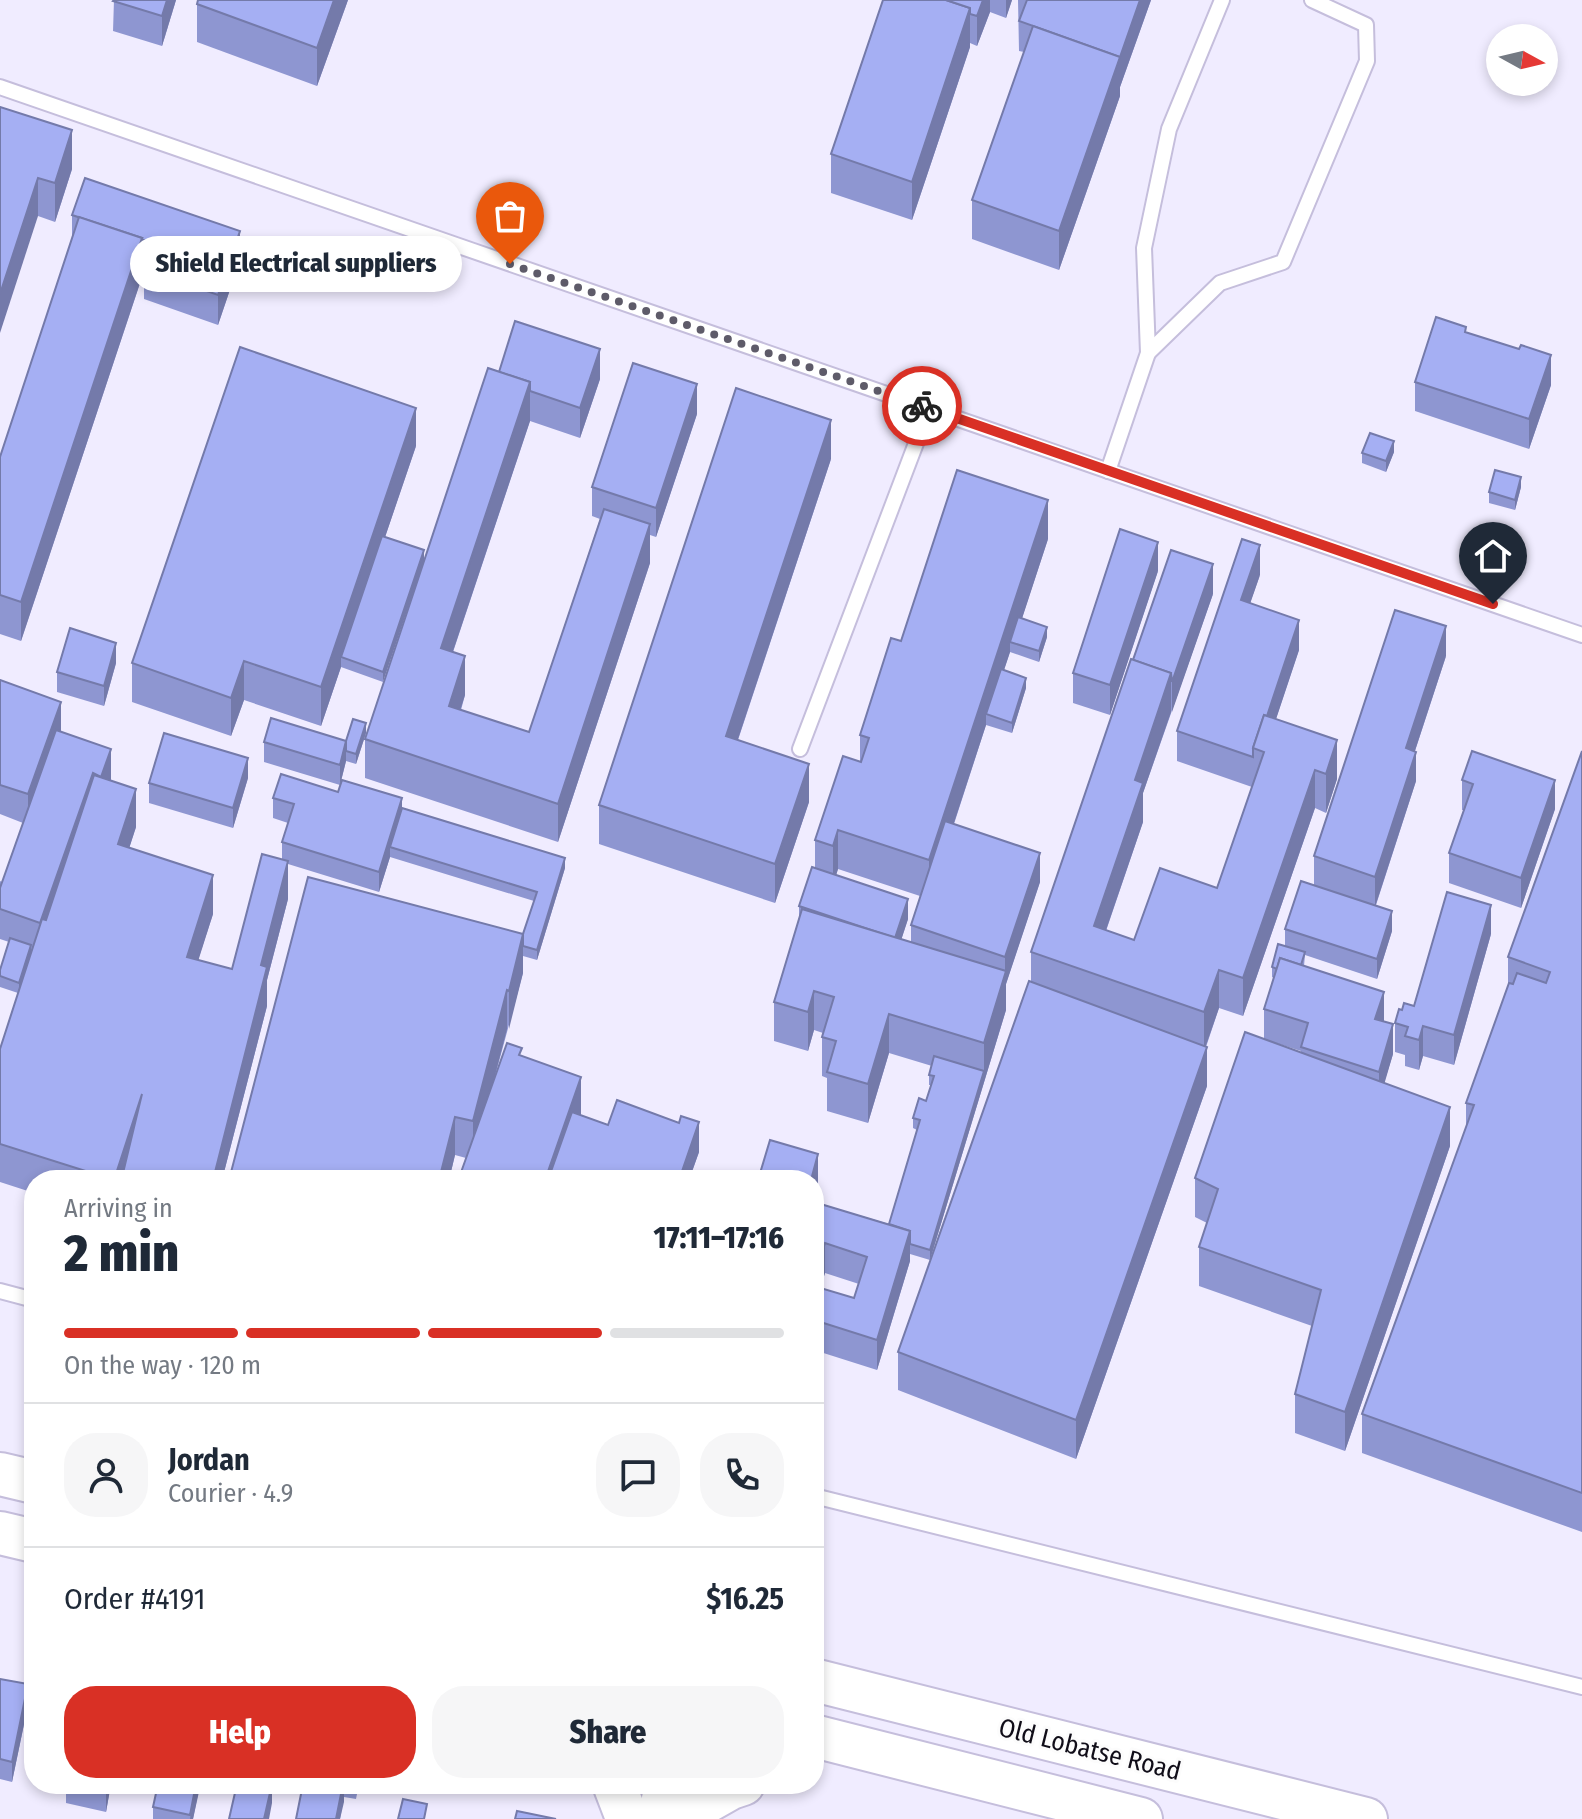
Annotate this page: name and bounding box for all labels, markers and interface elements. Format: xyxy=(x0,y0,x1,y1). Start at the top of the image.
north arrow xyxy=(1486,24,1558,96)
map controls xyxy=(1486,24,1558,96)
pin xyxy=(476,182,544,264)
icon: bag xyxy=(488,194,532,238)
callout: Shield Electrical suppliers xyxy=(130,236,462,292)
text: Shield Electrical suppliers xyxy=(156,248,436,279)
courier xyxy=(882,366,962,446)
icon: bike xyxy=(900,384,944,428)
pin xyxy=(1459,522,1527,604)
icon: home xyxy=(1471,534,1515,578)
text: Arriving in xyxy=(64,1193,173,1224)
text: 17:11–17:16 xyxy=(654,1220,784,1256)
text: 2 min xyxy=(64,1222,179,1285)
text: On the way · 120 m xyxy=(64,1350,261,1381)
button: person xyxy=(64,1433,148,1517)
button: chat xyxy=(596,1433,680,1517)
button: phone xyxy=(700,1433,784,1517)
text: Jordan xyxy=(168,1442,250,1478)
text: Courier · 4.9 xyxy=(168,1478,293,1509)
text: Order #4191 xyxy=(64,1581,205,1617)
text: $16.25 xyxy=(706,1581,784,1617)
button: Help xyxy=(64,1686,416,1778)
button: Share xyxy=(432,1686,784,1778)
street label: Old Lobatse Road xyxy=(996,1712,1184,1787)

